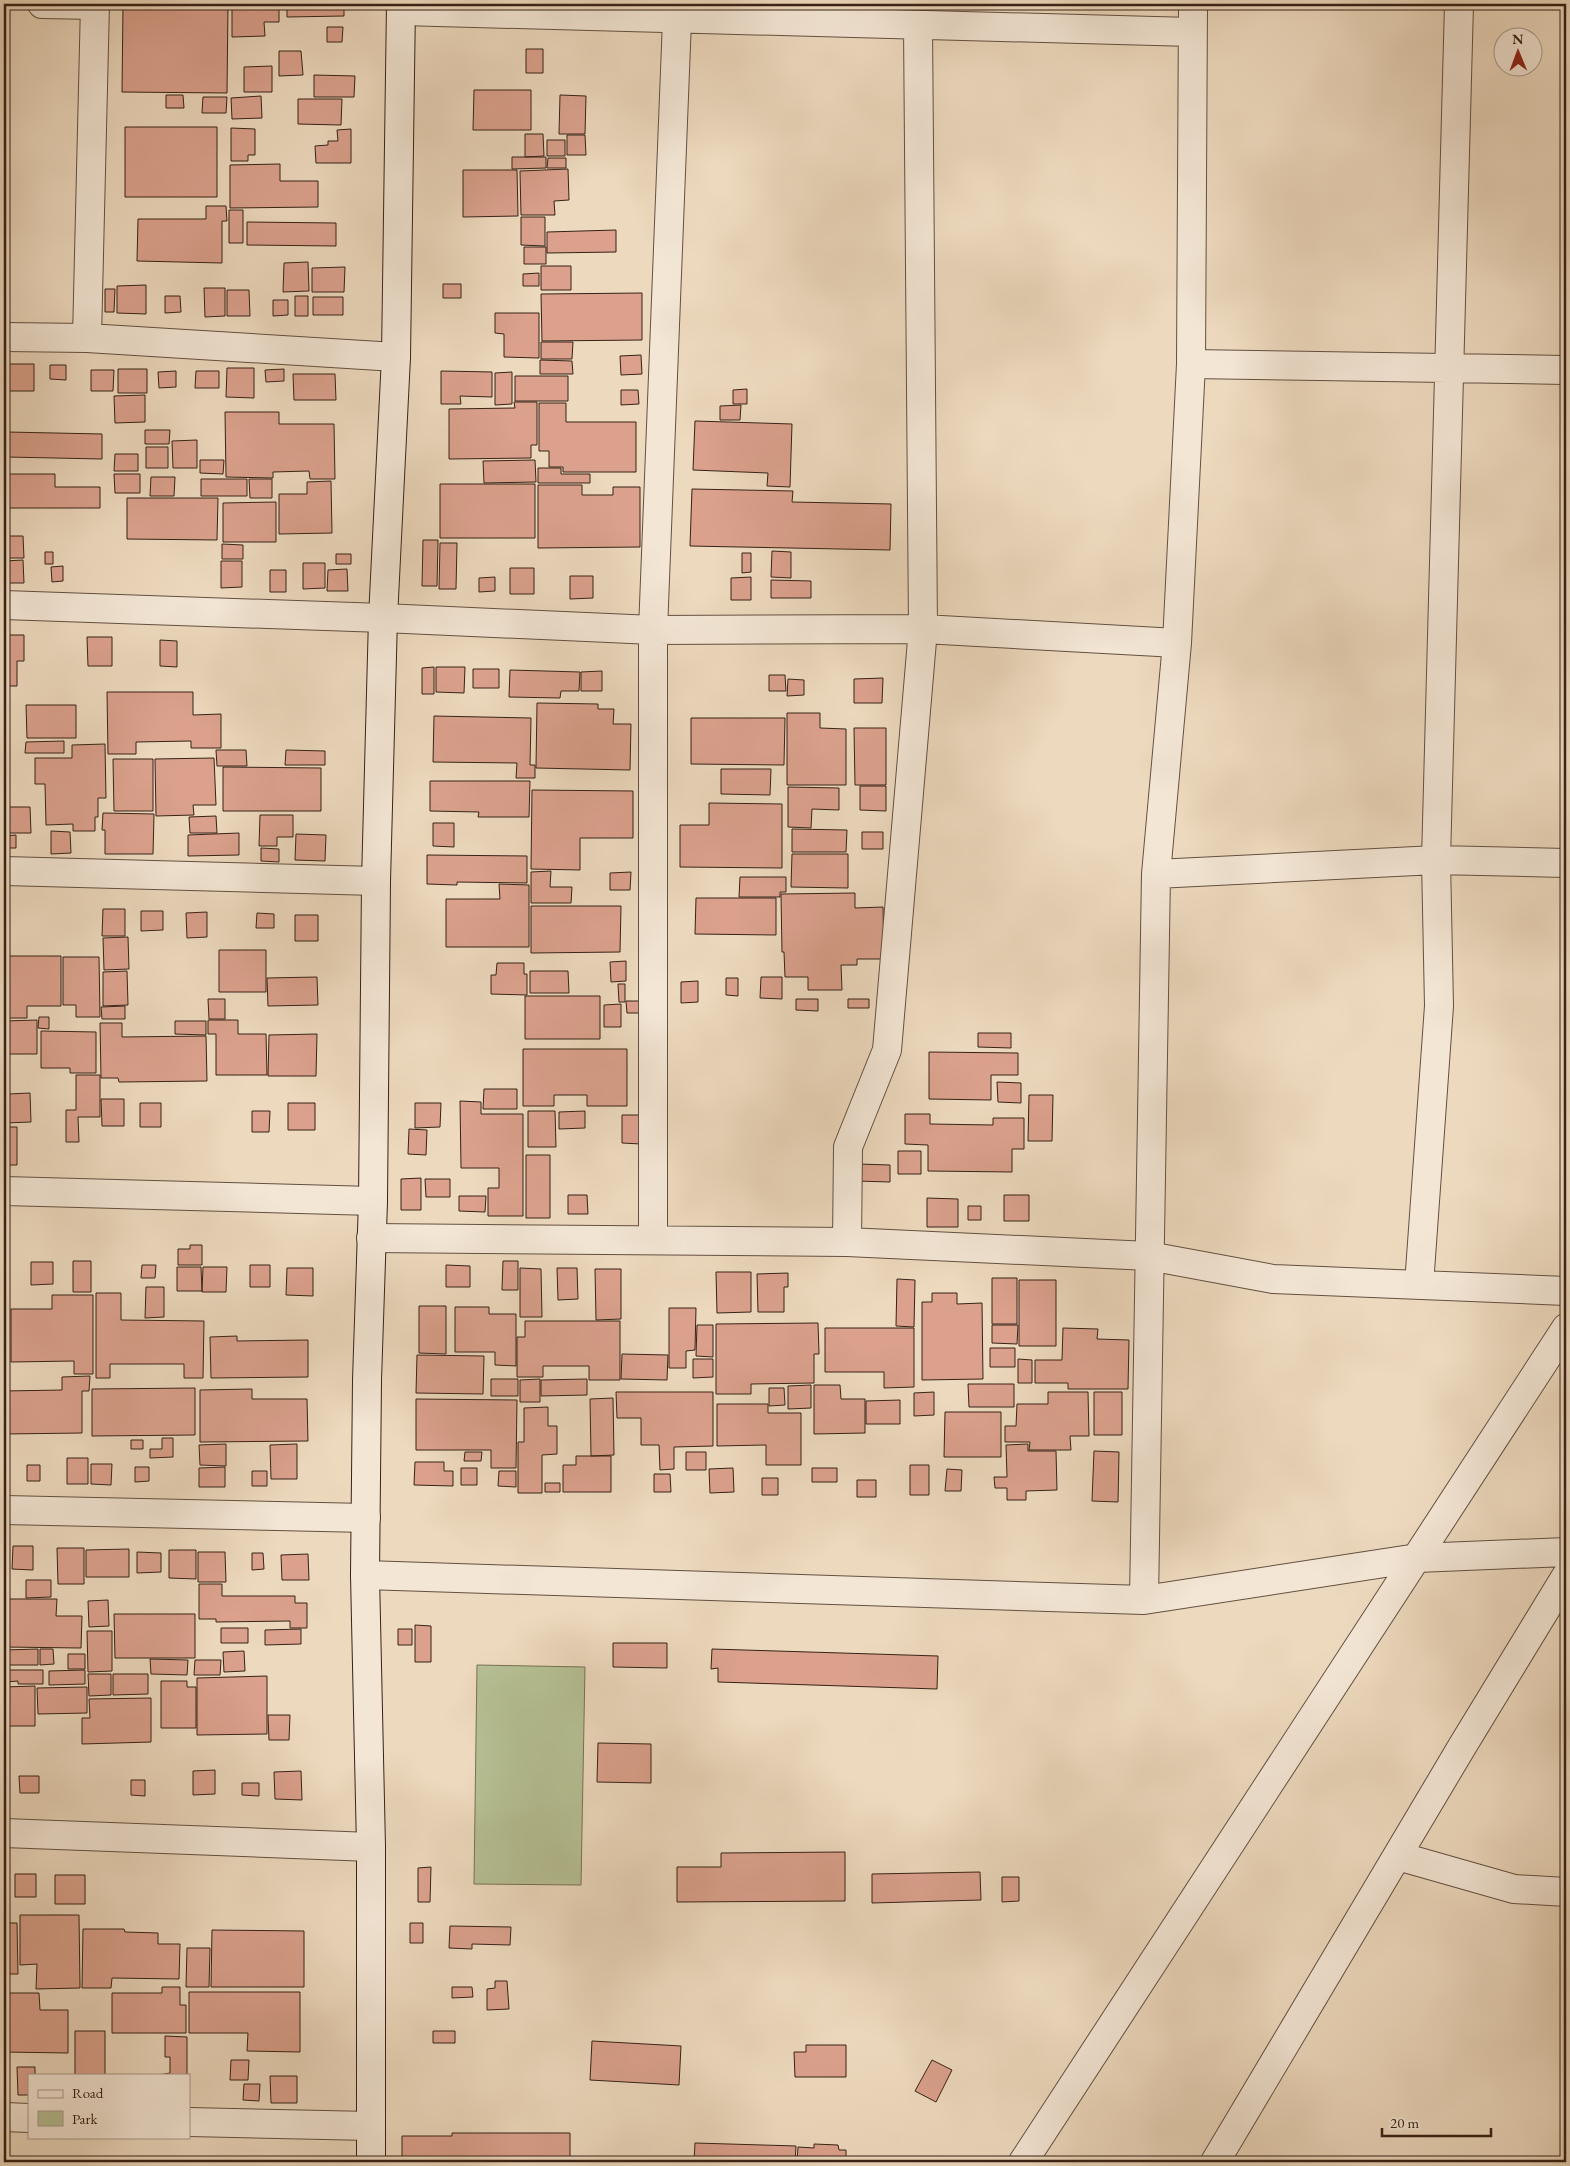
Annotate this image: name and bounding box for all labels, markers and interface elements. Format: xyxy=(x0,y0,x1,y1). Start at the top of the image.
north arrow xyxy=(1492,28,1542,78)
text: N xyxy=(1512,30,1524,48)
legend xyxy=(28,2074,190,2138)
text: Road xyxy=(72,2083,104,2102)
scale bar xyxy=(1382,2106,1491,2138)
text: Park xyxy=(72,2109,99,2128)
text: 20 m xyxy=(1390,2113,1419,2132)

